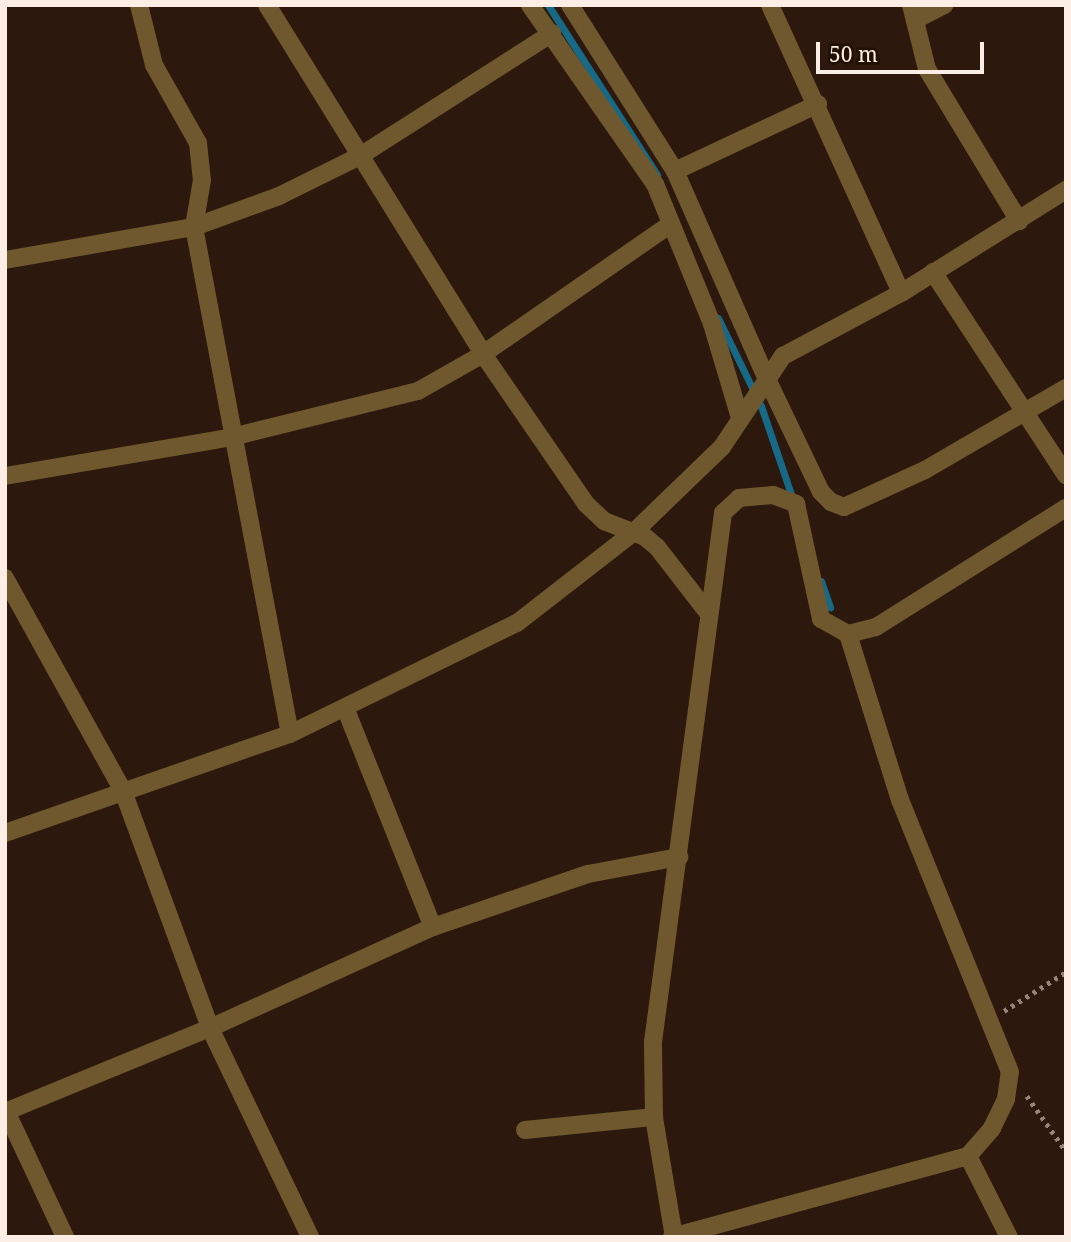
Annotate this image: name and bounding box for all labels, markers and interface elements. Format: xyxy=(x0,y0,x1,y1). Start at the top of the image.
scale bar xyxy=(819,28,987,72)
text: 50 m xyxy=(829,40,878,68)

